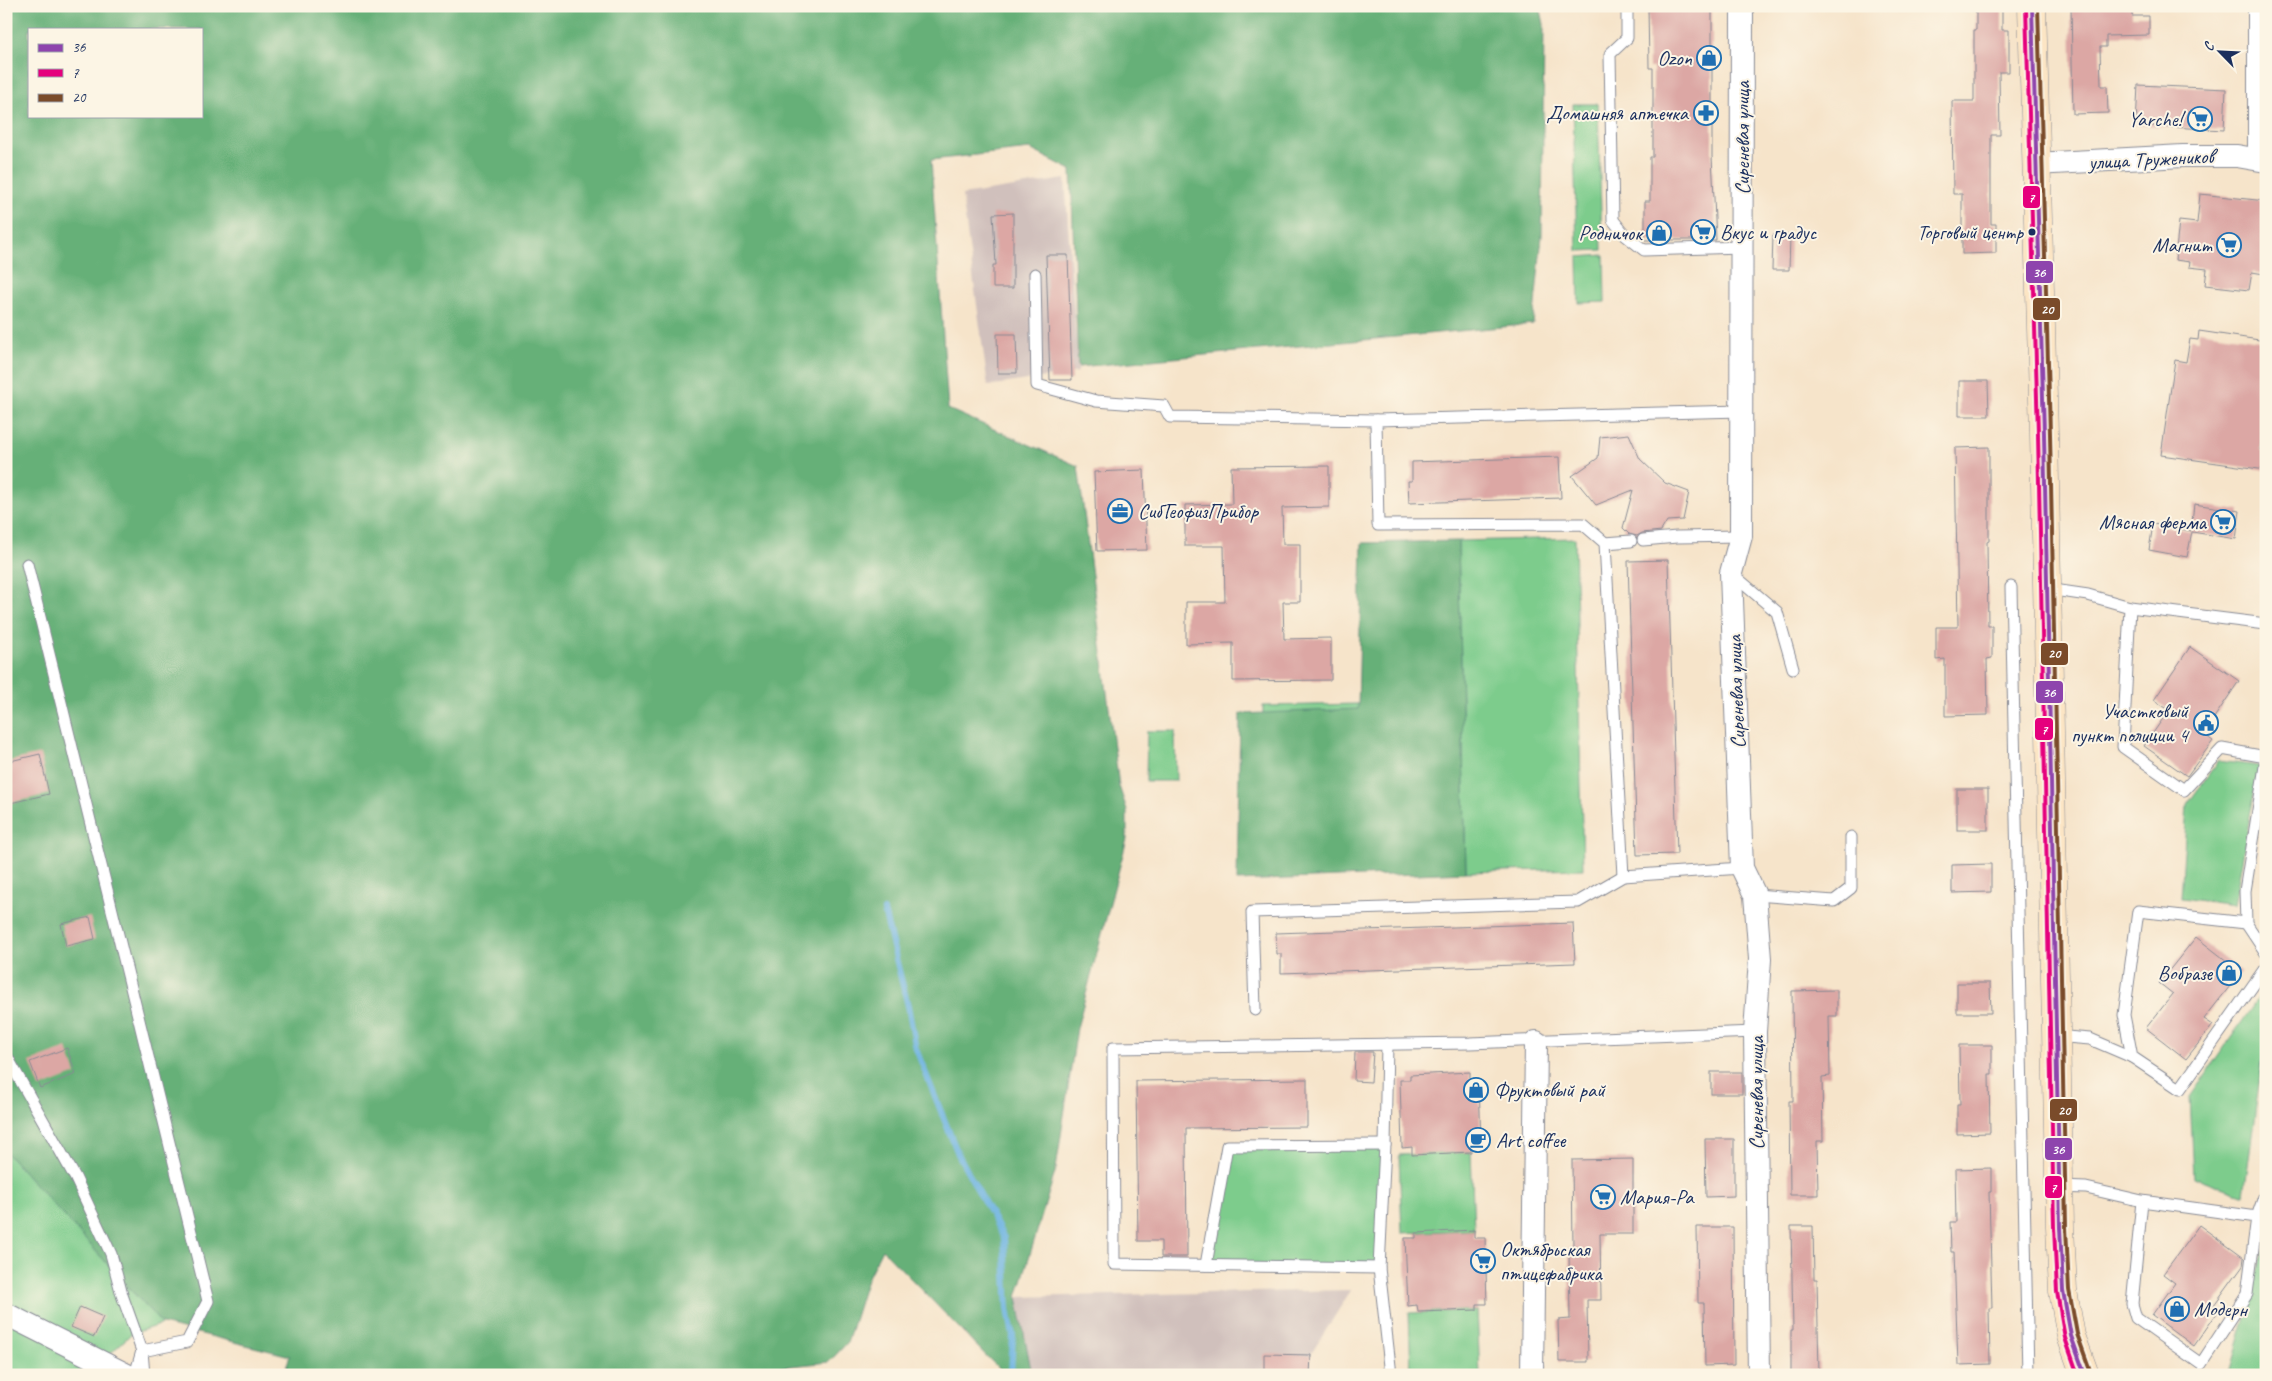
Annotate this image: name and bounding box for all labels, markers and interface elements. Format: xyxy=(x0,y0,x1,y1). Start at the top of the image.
legend xyxy=(28,28,202,118)
north arrow xyxy=(2194,28,2244,78)
text: 36 xyxy=(72,38,87,57)
text: С xyxy=(2199,38,2219,54)
place label: Ozon xyxy=(1657,45,1693,71)
shop icon: Ozon xyxy=(1696,45,1722,71)
text: 7 xyxy=(72,64,80,83)
street label: Сиреневая улица xyxy=(1729,80,1755,195)
text: 20 xyxy=(72,88,87,107)
place label: Домашняя аптечка xyxy=(1546,100,1690,126)
pharmacy icon: Домашняя аптечка xyxy=(1693,100,1719,126)
place label: Yarche! xyxy=(2128,106,2187,132)
supermarket icon: Yarche! xyxy=(2187,106,2213,132)
street label: улица Тружеников xyxy=(2086,142,2219,175)
line badge: 7 xyxy=(2022,185,2041,209)
text: 7 xyxy=(2028,189,2036,206)
supermarket icon: Вкус и градус xyxy=(1690,219,1716,245)
place label: Вкус и градус xyxy=(1720,219,1817,245)
place label: Родничок xyxy=(1579,220,1644,246)
shop icon: Родничок xyxy=(1646,220,1672,246)
place label: Торговый центр xyxy=(1917,220,2024,245)
marker: Торговый центр xyxy=(2027,227,2037,237)
place label: Магнит xyxy=(2152,232,2213,258)
supermarket icon: Магнит xyxy=(2216,232,2242,258)
line badge: 36 xyxy=(2025,260,2054,284)
text: 36 xyxy=(2033,264,2047,281)
line badge: 20 xyxy=(2032,297,2061,321)
text: 20 xyxy=(2041,301,2055,318)
office icon: СибГеофизПрибор xyxy=(1107,498,1133,524)
place label: СибГеофизПрибор xyxy=(1138,498,1260,524)
place label: Мясная ферма xyxy=(2099,509,2208,535)
supermarket icon: Мясная ферма xyxy=(2210,509,2236,535)
street label: Сиреневая улица xyxy=(1721,633,1751,749)
line badge: 20 xyxy=(2040,642,2069,666)
text: 20 xyxy=(2048,645,2062,662)
line badge: 36 xyxy=(2035,680,2064,704)
text: 36 xyxy=(2043,684,2057,701)
place label: Участковый пункт полиции 4 xyxy=(2071,698,2191,748)
public building icon: Участковый пункт полиции 4 xyxy=(2193,710,2219,736)
line badge: 7 xyxy=(2034,717,2054,741)
text: 7 xyxy=(2041,721,2049,738)
place label: Вобразе xyxy=(2158,960,2213,986)
shop icon: Вобразе xyxy=(2216,960,2242,986)
street label: Сиреневая улица xyxy=(1743,1035,1769,1150)
shop icon: Фруктовый рай xyxy=(1463,1077,1489,1103)
place label: Фруктовый рай xyxy=(1494,1077,1606,1103)
line badge: 20 xyxy=(2049,1098,2078,1122)
text: 20 xyxy=(2058,1102,2072,1119)
cafe icon: Art coffee xyxy=(1465,1127,1491,1153)
place label: Art coffee xyxy=(1496,1127,1566,1153)
line badge: 36 xyxy=(2044,1137,2073,1161)
text: 36 xyxy=(2052,1141,2066,1158)
line badge: 7 xyxy=(2044,1175,2063,1199)
text: 7 xyxy=(2050,1179,2058,1196)
supermarket icon: Мария-Ра xyxy=(1590,1184,1616,1210)
place label: Мария-Ра xyxy=(1620,1184,1695,1210)
place label: Октябрьская птицефабрика xyxy=(1500,1236,1603,1286)
supermarket icon: Октябрьская птицефабрика xyxy=(1470,1248,1496,1274)
shop icon: Модерн xyxy=(2164,1296,2190,1322)
place label: Модерн xyxy=(2194,1296,2248,1322)

